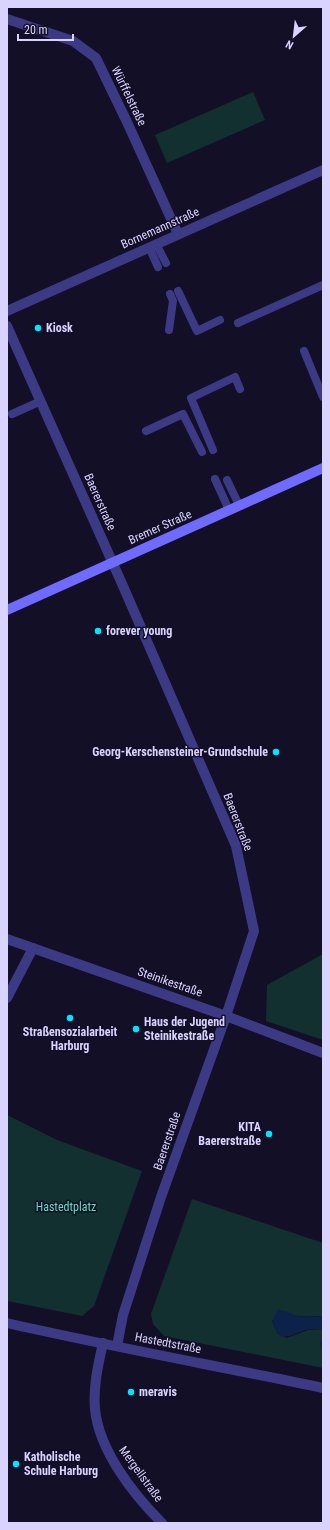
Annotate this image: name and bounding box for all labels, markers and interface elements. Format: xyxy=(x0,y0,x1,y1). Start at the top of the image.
scale bar xyxy=(18,16,73,42)
north arrow xyxy=(274,16,314,56)
text: 20 m xyxy=(24,23,48,37)
text: N xyxy=(283,37,296,52)
street label: Würffelstraße xyxy=(109,64,150,128)
street label: Bornemannstraße xyxy=(119,204,202,252)
place label: Kiosk xyxy=(46,321,73,335)
marker: Kiosk xyxy=(33,323,43,333)
street label: Baererstraße xyxy=(81,471,119,533)
street label: Bremer Straße xyxy=(126,507,194,547)
place label: forever young xyxy=(106,624,172,638)
marker: forever young xyxy=(93,626,103,636)
place label: Georg-Kerschensteiner-Grundschule xyxy=(92,745,268,759)
marker: Georg-Kerschensteiner-Grundschule xyxy=(271,747,281,757)
street label: Baererstraße xyxy=(221,791,256,853)
street label: Steinikestraße xyxy=(136,964,205,1000)
marker: Straßensozialarbeit Harburg xyxy=(65,1013,75,1023)
place label: Haus der Jugend Steinikestraße xyxy=(144,1015,225,1043)
marker: Haus der Jugend Steinikestraße xyxy=(131,1024,141,1034)
place label: Straßensozialarbeit Harburg xyxy=(23,1025,118,1053)
street label: Baererstraße xyxy=(150,1110,184,1172)
place label: KITA Baererstraße xyxy=(198,1120,262,1148)
marker: KITA Baererstraße xyxy=(264,1129,274,1139)
park label: Hastedtplatz xyxy=(36,1200,96,1214)
street label: Hastedtstraße xyxy=(134,1330,203,1356)
place label: meravis xyxy=(139,1385,177,1399)
marker: meravis xyxy=(126,1387,136,1397)
street label: Mergellstraße xyxy=(116,1443,166,1505)
place label: Katholische Schule Harburg xyxy=(24,1450,98,1478)
marker: Katholische Schule Harburg xyxy=(11,1459,21,1469)

